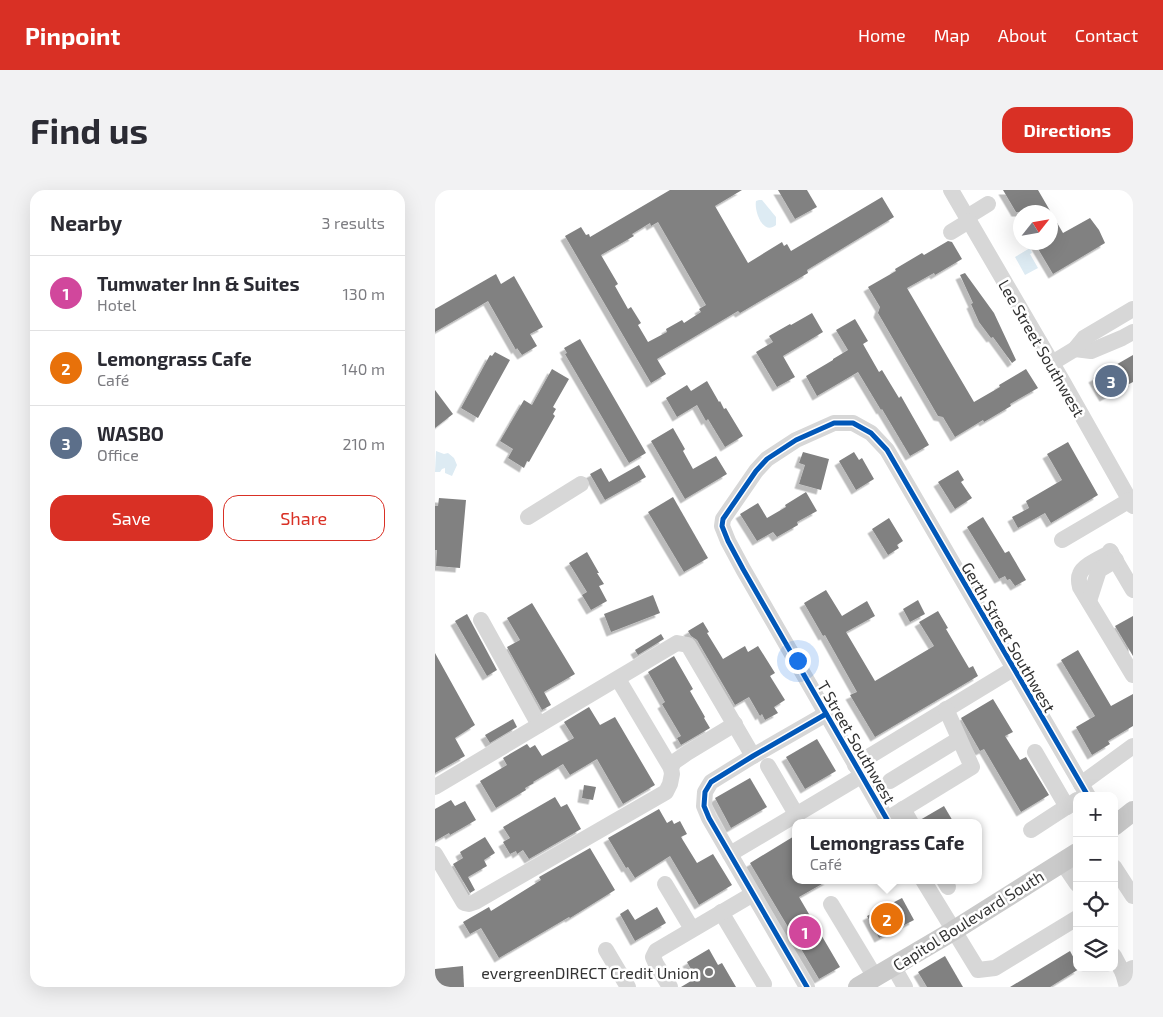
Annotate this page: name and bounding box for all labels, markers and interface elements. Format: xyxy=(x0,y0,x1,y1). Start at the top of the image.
text: Pinpoint xyxy=(25,21,120,50)
text: Home xyxy=(858,24,906,46)
text: Map xyxy=(934,24,970,46)
text: About xyxy=(998,24,1047,46)
text: Contact xyxy=(1075,24,1138,46)
button: Directions xyxy=(1002,107,1133,153)
text: Find us xyxy=(30,109,148,151)
north arrow xyxy=(1013,205,1058,250)
text: Nearby xyxy=(50,210,122,235)
text: 3 results xyxy=(322,213,385,232)
text: Tumwater Inn & Suites xyxy=(97,272,300,295)
street label: Lee Street Southwest xyxy=(995,276,1089,420)
text: 1 xyxy=(63,284,69,303)
text: 130 m xyxy=(343,284,385,303)
text: Hotel xyxy=(97,295,136,314)
text: Lemongrass Cafe xyxy=(97,347,252,370)
text: 2 xyxy=(61,359,71,378)
text: 140 m xyxy=(342,359,385,378)
pin: 3 xyxy=(1095,362,1127,400)
text: Café xyxy=(97,370,129,389)
text: WASBO xyxy=(97,422,164,445)
text: 3 xyxy=(61,434,71,453)
text: 210 m xyxy=(342,434,385,453)
text: Office xyxy=(97,445,139,464)
button: Save xyxy=(50,495,213,541)
button: Share xyxy=(223,495,385,541)
street label: Gerth Street Southwest xyxy=(958,558,1060,716)
your location xyxy=(785,648,811,674)
street label: T Street Southwest xyxy=(814,677,900,807)
map controls xyxy=(1073,792,1118,972)
button: + xyxy=(1073,792,1118,837)
popup xyxy=(792,819,982,884)
text: Lemongrass Cafe xyxy=(810,831,964,854)
button: − xyxy=(1073,837,1118,882)
text: Café xyxy=(810,854,842,873)
street label: Capitol Boulevard South xyxy=(889,866,1047,974)
button: locate xyxy=(1073,882,1118,927)
pin: 2 xyxy=(871,900,903,938)
pin: 1 xyxy=(789,913,821,951)
button: layers xyxy=(1073,927,1118,972)
place label: evergreenDIRECT Credit Union xyxy=(481,963,699,982)
marker: evergreenDIRECT Credit Union xyxy=(703,966,715,978)

